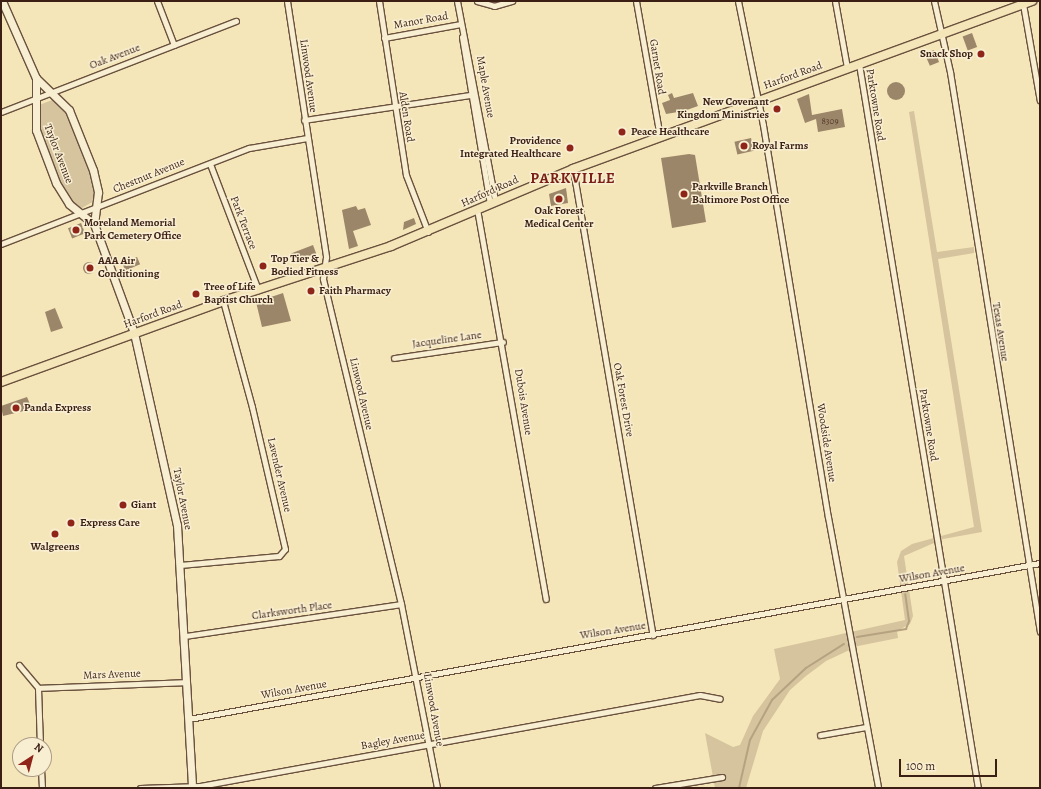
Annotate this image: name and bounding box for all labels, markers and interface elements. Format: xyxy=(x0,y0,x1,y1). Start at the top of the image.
street label: Manor Road xyxy=(393,10,449,32)
street label: Garnet Road xyxy=(646,38,668,96)
street label: Linwood Avenue xyxy=(296,39,320,113)
street label: Oak Avenue xyxy=(88,41,142,73)
place label: Snack Shop xyxy=(920,47,973,61)
marker: Snack Shop xyxy=(976,49,986,59)
street label: Maple Avenue xyxy=(473,55,497,119)
street label: Harford Road xyxy=(762,59,824,93)
street label: Parktowne Road xyxy=(863,68,887,142)
street label: Alden Road xyxy=(396,91,416,143)
place label: New Covenant Kingdom Ministries xyxy=(677,96,769,122)
marker: New Covenant Kingdom Ministries xyxy=(772,104,782,114)
house number: 8309 xyxy=(821,116,839,126)
street label: Taylor Avenue xyxy=(41,122,75,186)
place label: Peace Healthcare xyxy=(631,125,709,139)
marker: Peace Healthcare xyxy=(616,126,628,138)
place label: Providence Integrated Healthcare xyxy=(460,135,561,161)
place label: Royal Farms xyxy=(752,139,808,153)
marker: Royal Farms xyxy=(739,141,749,151)
marker: Providence Integrated Healthcare xyxy=(564,142,576,154)
street label: Chestnut Avenue xyxy=(111,156,187,196)
district label: PARKVILLE xyxy=(530,170,616,188)
street label: Harford Road xyxy=(459,173,521,211)
place label: Parkville Branch Baltimore Post Office xyxy=(692,181,789,207)
marker: Parkville Branch Baltimore Post Office xyxy=(679,189,689,199)
marker: Oak Forest Medical Center xyxy=(554,194,564,204)
street label: Park Terrace xyxy=(227,195,259,251)
place label: Oak Forest Medical Center xyxy=(524,205,594,231)
place label: Moreland Memorial Park Cemetery Office xyxy=(84,217,181,243)
marker: Moreland Memorial Park Cemetery Office xyxy=(71,225,81,235)
place label: Top Tier & Bodied Fitness xyxy=(271,253,338,279)
place label: AAA Air Conditioning xyxy=(98,255,159,281)
marker: Top Tier & Bodied Fitness xyxy=(258,261,268,271)
marker: AAA Air Conditioning xyxy=(85,263,95,273)
place label: Tree of Life Baptist Church xyxy=(204,281,273,307)
place label: Faith Pharmacy xyxy=(319,284,391,298)
marker: Faith Pharmacy xyxy=(306,286,316,296)
marker: Tree of Life Baptist Church xyxy=(191,289,201,299)
street label: Harford Road xyxy=(122,298,184,332)
street label: Texas Avenue xyxy=(989,302,1011,362)
street label: Jacqueline Lane xyxy=(411,329,483,351)
street label: Linwood Avenue xyxy=(346,357,376,431)
street label: Oak Forest Drive xyxy=(610,362,636,438)
street label: Dubois Avenue xyxy=(511,368,535,436)
street label: Parktowne Road xyxy=(916,388,940,462)
place label: Panda Express xyxy=(24,401,91,415)
marker: Panda Express xyxy=(11,403,21,413)
street label: Woodside Avenue xyxy=(813,403,839,483)
street label: Lavender Avenue xyxy=(264,436,294,514)
street label: Taylor Avenue xyxy=(170,467,194,531)
place label: Giant xyxy=(131,498,156,512)
marker: Giant xyxy=(118,500,128,510)
place label: Express Care xyxy=(80,516,140,530)
marker: Express Care xyxy=(65,517,77,529)
marker: Walgreens xyxy=(50,529,60,539)
place label: Walgreens xyxy=(31,540,79,554)
street label: Wilson Avenue xyxy=(898,562,966,586)
street label: Clarksworth Place xyxy=(251,599,333,623)
street label: Wilson Avenue xyxy=(579,619,647,643)
street label: Mars Avenue xyxy=(83,667,141,683)
street label: Linwood Avenue xyxy=(420,672,446,748)
street label: Wilson Avenue xyxy=(260,678,328,702)
street label: Bagley Avenue xyxy=(360,729,426,753)
north arrow xyxy=(12,737,52,777)
text: N xyxy=(31,739,46,756)
scale bar xyxy=(901,751,999,777)
text: 100 m xyxy=(906,758,935,774)

